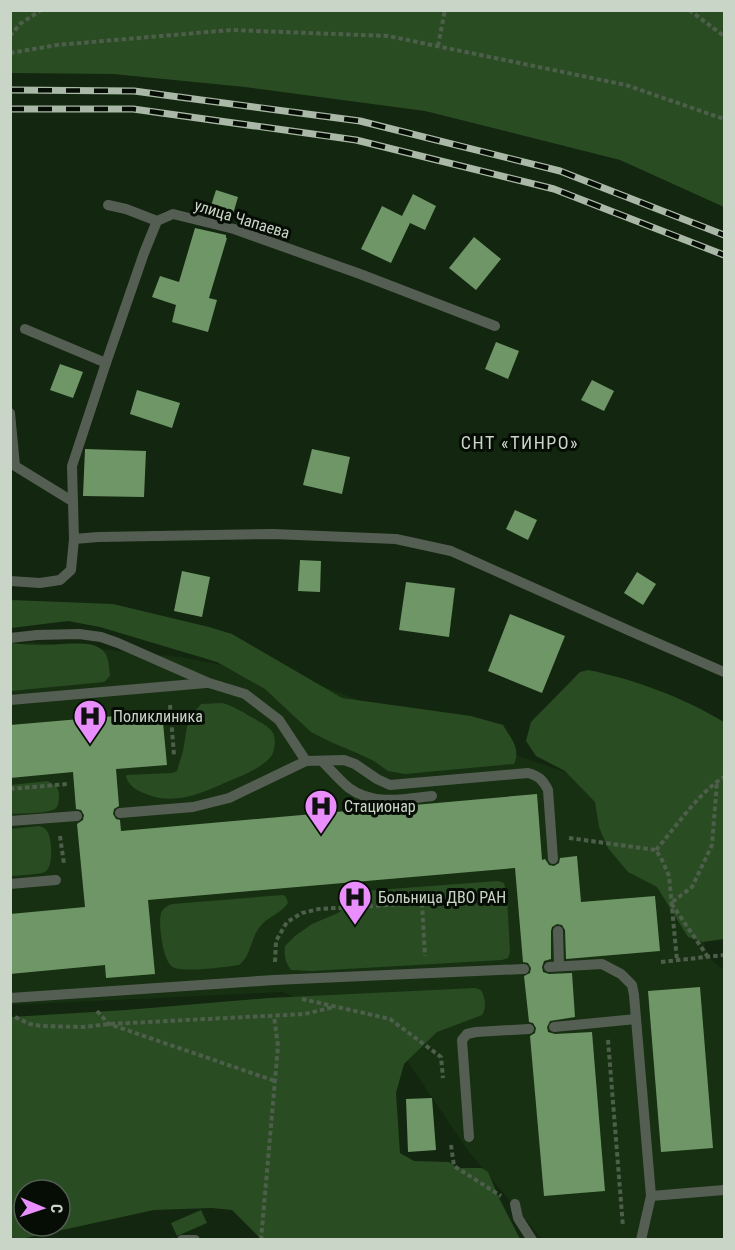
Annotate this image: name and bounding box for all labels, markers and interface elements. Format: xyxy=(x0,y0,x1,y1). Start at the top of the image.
street label: улица Чапаева xyxy=(192,195,292,243)
district label: СНТ «ТИНРО» xyxy=(461,432,579,453)
hospital icon: Поликлиника xyxy=(72,698,108,745)
place label: Поликлиника xyxy=(113,707,203,726)
hospital icon: Стационар xyxy=(303,788,339,835)
place label: Стационар xyxy=(344,797,416,816)
hospital icon: Больница ДВО РАН xyxy=(337,879,373,926)
place label: Больница ДВО РАН xyxy=(378,888,506,907)
north arrow xyxy=(12,1178,72,1238)
text: С xyxy=(47,1204,66,1213)

